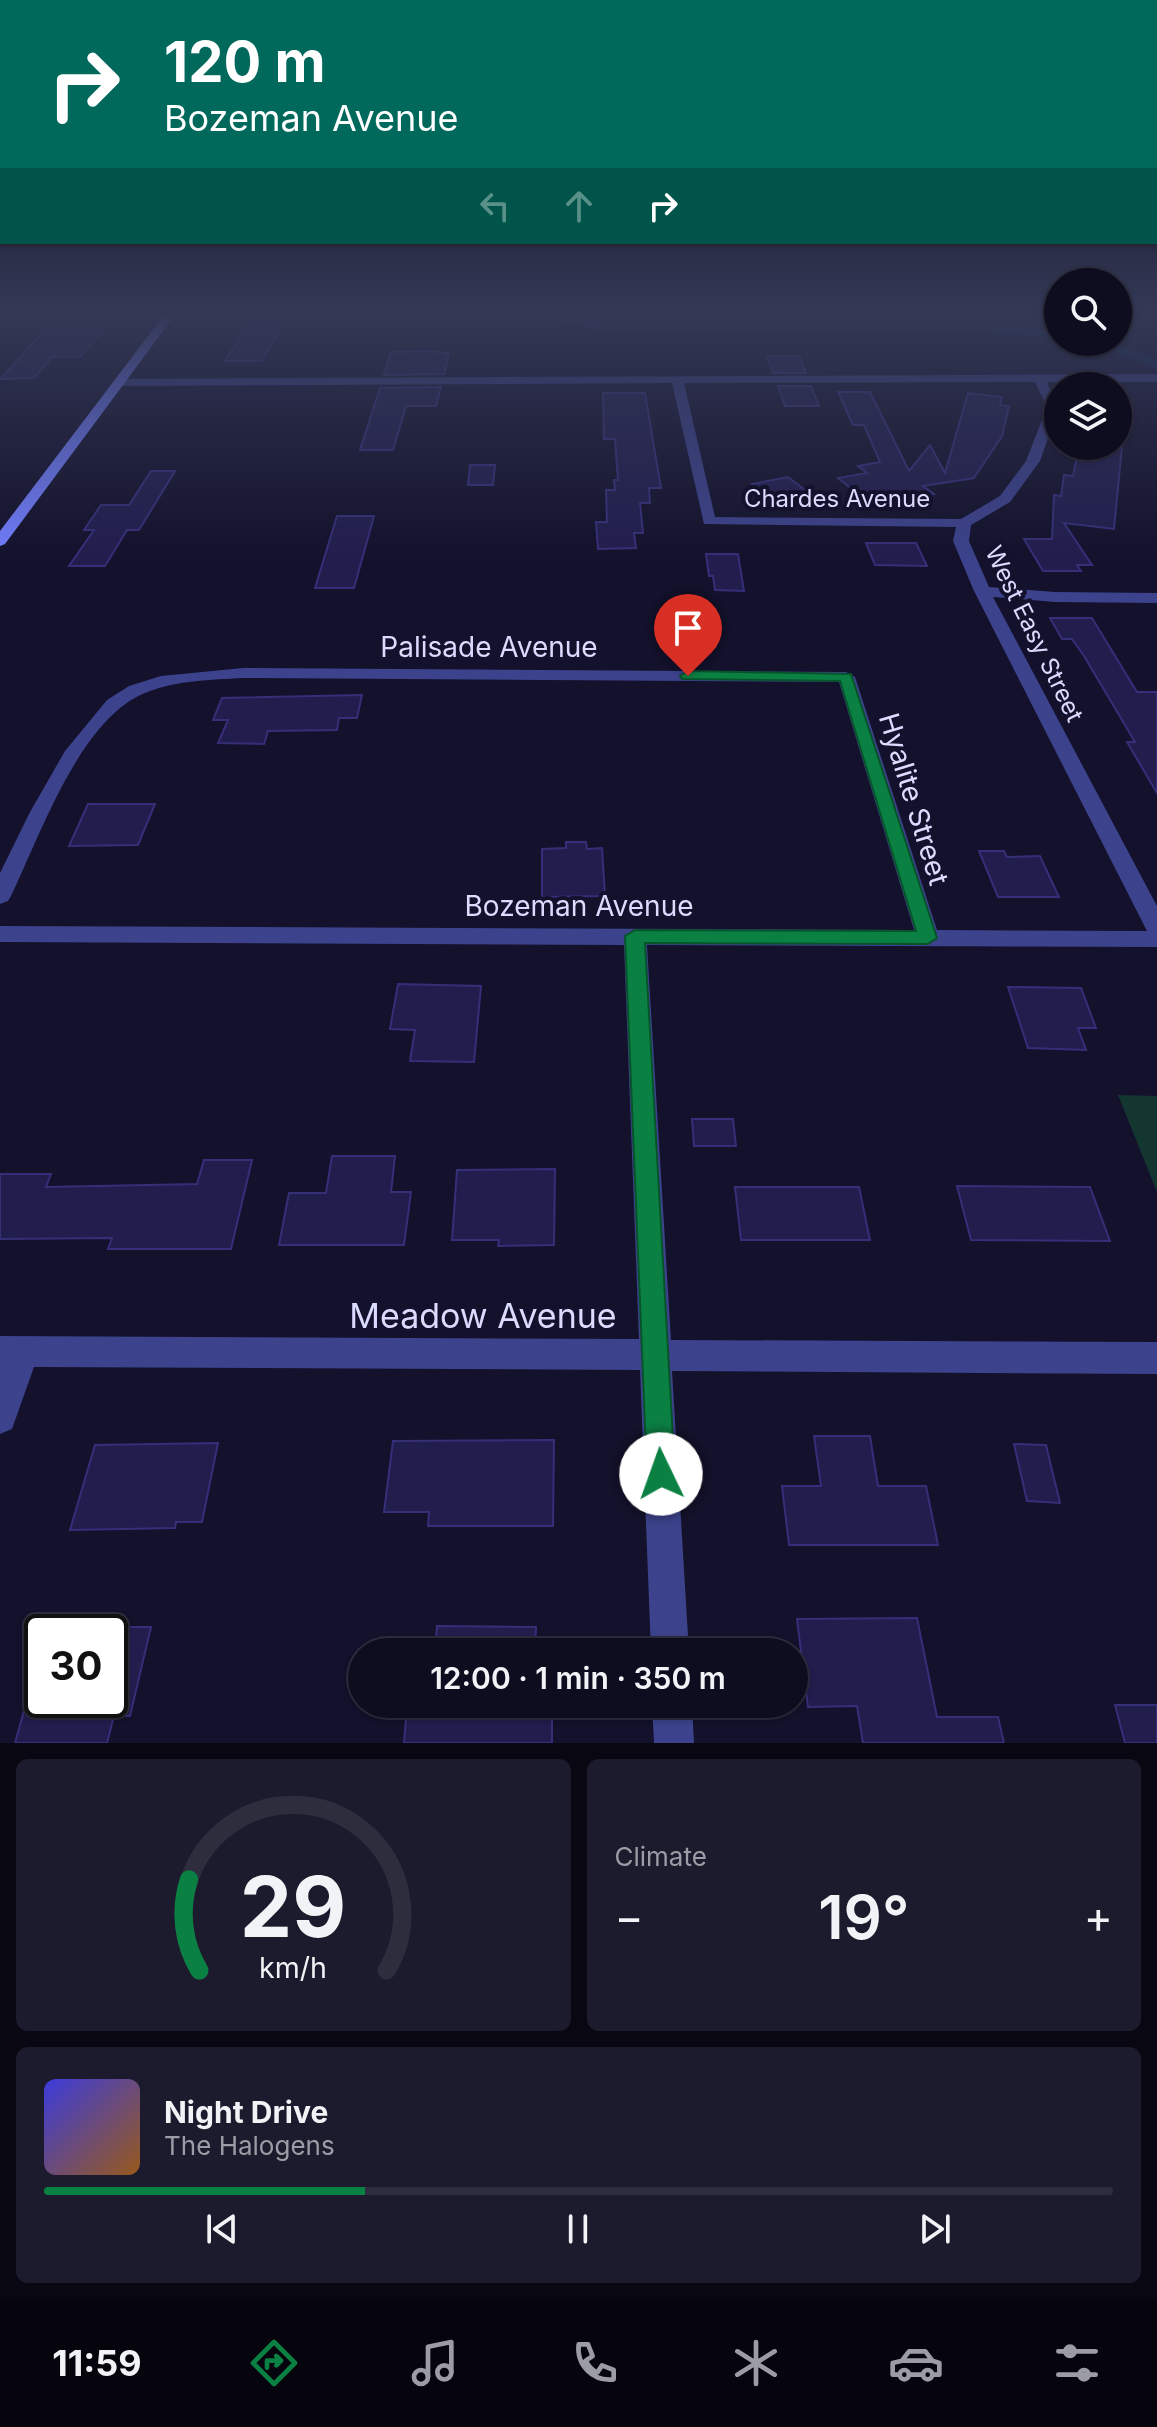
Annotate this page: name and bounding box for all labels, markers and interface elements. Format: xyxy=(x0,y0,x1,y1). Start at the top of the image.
text: 120 m xyxy=(164,28,326,96)
icon: right xyxy=(32,32,136,136)
text: Bozeman Avenue xyxy=(164,96,459,140)
icon: left xyxy=(473,184,517,228)
icon: ahead xyxy=(557,184,601,228)
icon: right xyxy=(641,184,685,228)
map controls xyxy=(1044,268,1132,460)
button: search xyxy=(1044,268,1132,356)
button: layers xyxy=(1044,372,1132,460)
street label: Chardes Avenue xyxy=(744,484,930,513)
street label: West Easy Street xyxy=(979,541,1090,727)
pin xyxy=(654,594,722,676)
icon: arrive xyxy=(666,606,710,650)
street label: Palisade Avenue xyxy=(380,630,598,664)
street label: Hyalite Street xyxy=(872,709,956,889)
street label: Bozeman Avenue xyxy=(464,889,694,923)
street label: Meadow Avenue xyxy=(349,1295,617,1336)
position arrow xyxy=(619,1432,703,1516)
speed limit sign: 30 xyxy=(24,1614,128,1718)
text: 12:00 · 1 min · 350 m xyxy=(430,1660,726,1696)
text: Climate xyxy=(615,1841,707,1872)
text: 29 xyxy=(240,1856,346,1957)
text: 19° xyxy=(818,1881,909,1953)
text: − xyxy=(615,1890,644,1944)
text: + xyxy=(1084,1890,1113,1944)
text: km/h xyxy=(259,1950,327,1985)
text: Night Drive xyxy=(164,2094,328,2130)
text: The Halogens xyxy=(164,2130,335,2161)
icon: previous xyxy=(200,2207,244,2251)
icon: pause xyxy=(556,2207,600,2251)
icon: next xyxy=(913,2207,957,2251)
icon: directions xyxy=(246,2335,302,2391)
icon: music xyxy=(407,2335,463,2391)
icon: phone xyxy=(567,2335,623,2391)
icon: climate xyxy=(728,2335,784,2391)
icon: car xyxy=(888,2335,944,2391)
icon: filters xyxy=(1049,2335,1105,2391)
text: 11:59 xyxy=(52,2341,142,2385)

